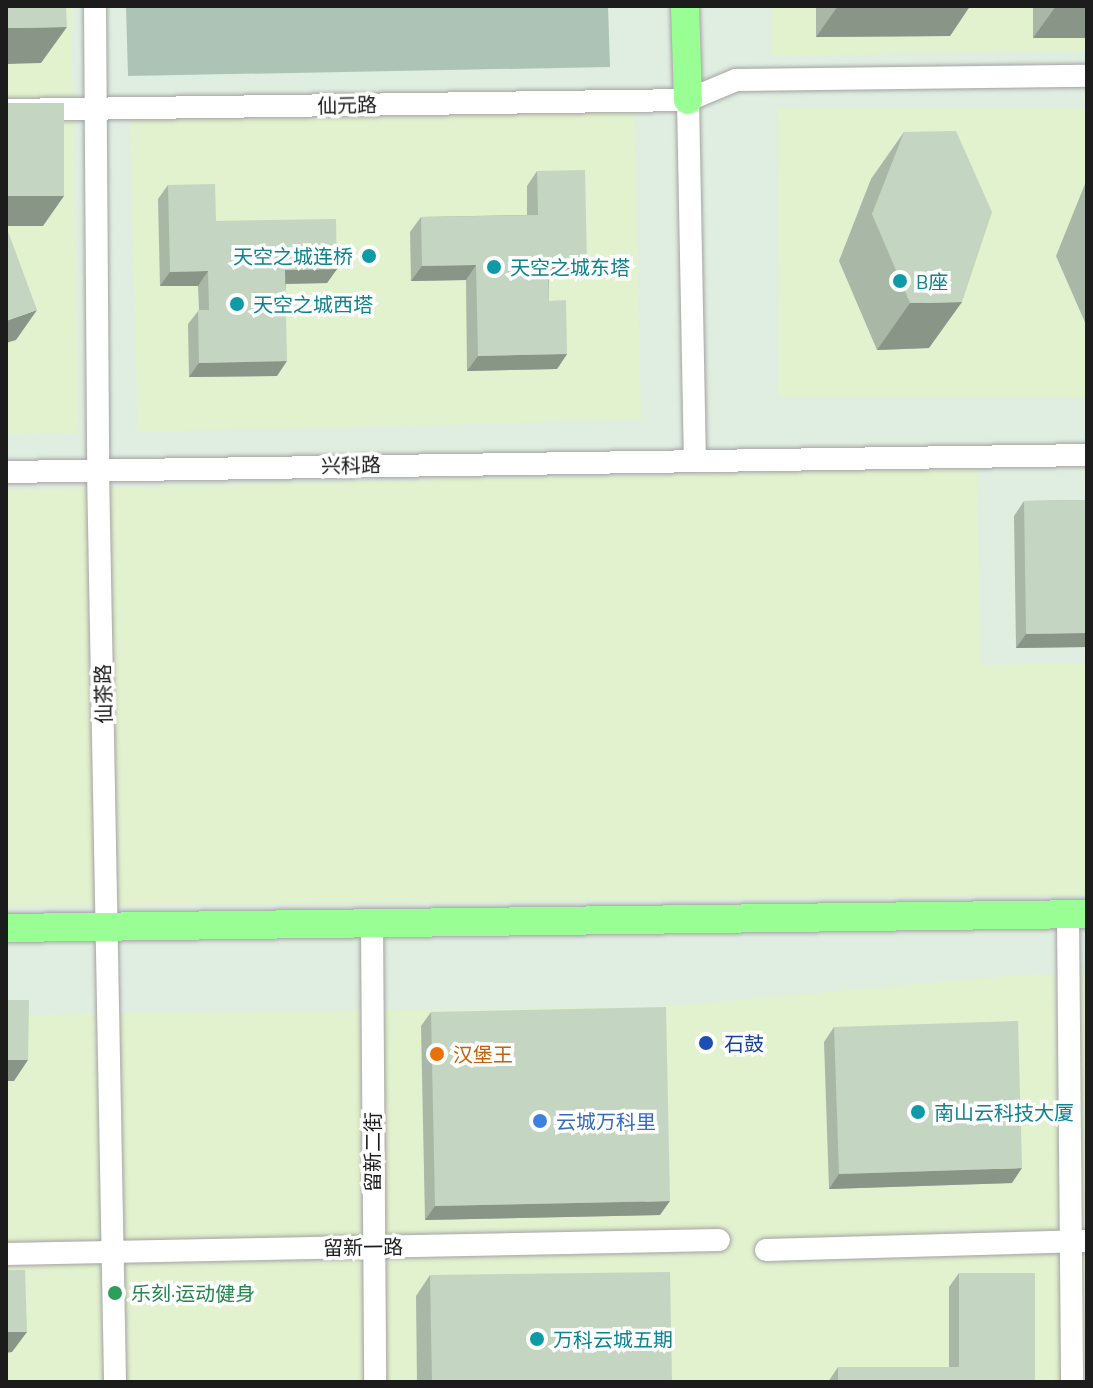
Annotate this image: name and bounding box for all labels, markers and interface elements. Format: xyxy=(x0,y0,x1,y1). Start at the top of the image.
street label: 仙元路 xyxy=(317,92,377,118)
place label: 天空之城连桥 xyxy=(233,244,353,268)
marker: 天空之城连桥 xyxy=(360,247,378,265)
place label: 天空之城东塔 xyxy=(510,255,630,279)
marker: 天空之城东塔 xyxy=(485,258,503,276)
place label: B座 xyxy=(916,269,948,293)
marker: B座 xyxy=(891,272,909,290)
place label: 天空之城西塔 xyxy=(253,292,373,316)
marker: 天空之城西塔 xyxy=(228,295,246,313)
street label: 兴科路 xyxy=(321,452,381,478)
street label: 仙茶路 xyxy=(90,664,116,724)
place label: 石鼓 xyxy=(724,1031,764,1055)
marker: 石鼓 xyxy=(695,1032,717,1054)
place label: 汉堡王 xyxy=(453,1042,513,1066)
marker: 汉堡王 xyxy=(428,1045,446,1063)
place label: 南山云科技大厦 xyxy=(934,1100,1074,1124)
marker: 南山云科技大厦 xyxy=(909,1103,927,1121)
place label: 云城万科里 xyxy=(556,1109,656,1133)
street label: 留新二街 xyxy=(360,1112,384,1192)
marker: 云城万科里 xyxy=(531,1112,549,1130)
street label: 留新一路 xyxy=(323,1234,403,1260)
place label: 乐刻·运动健身 xyxy=(131,1281,255,1305)
marker: 乐刻·运动健身 xyxy=(106,1284,124,1302)
place label: 万科云城五期 xyxy=(553,1327,673,1351)
marker: 万科云城五期 xyxy=(528,1330,546,1348)

